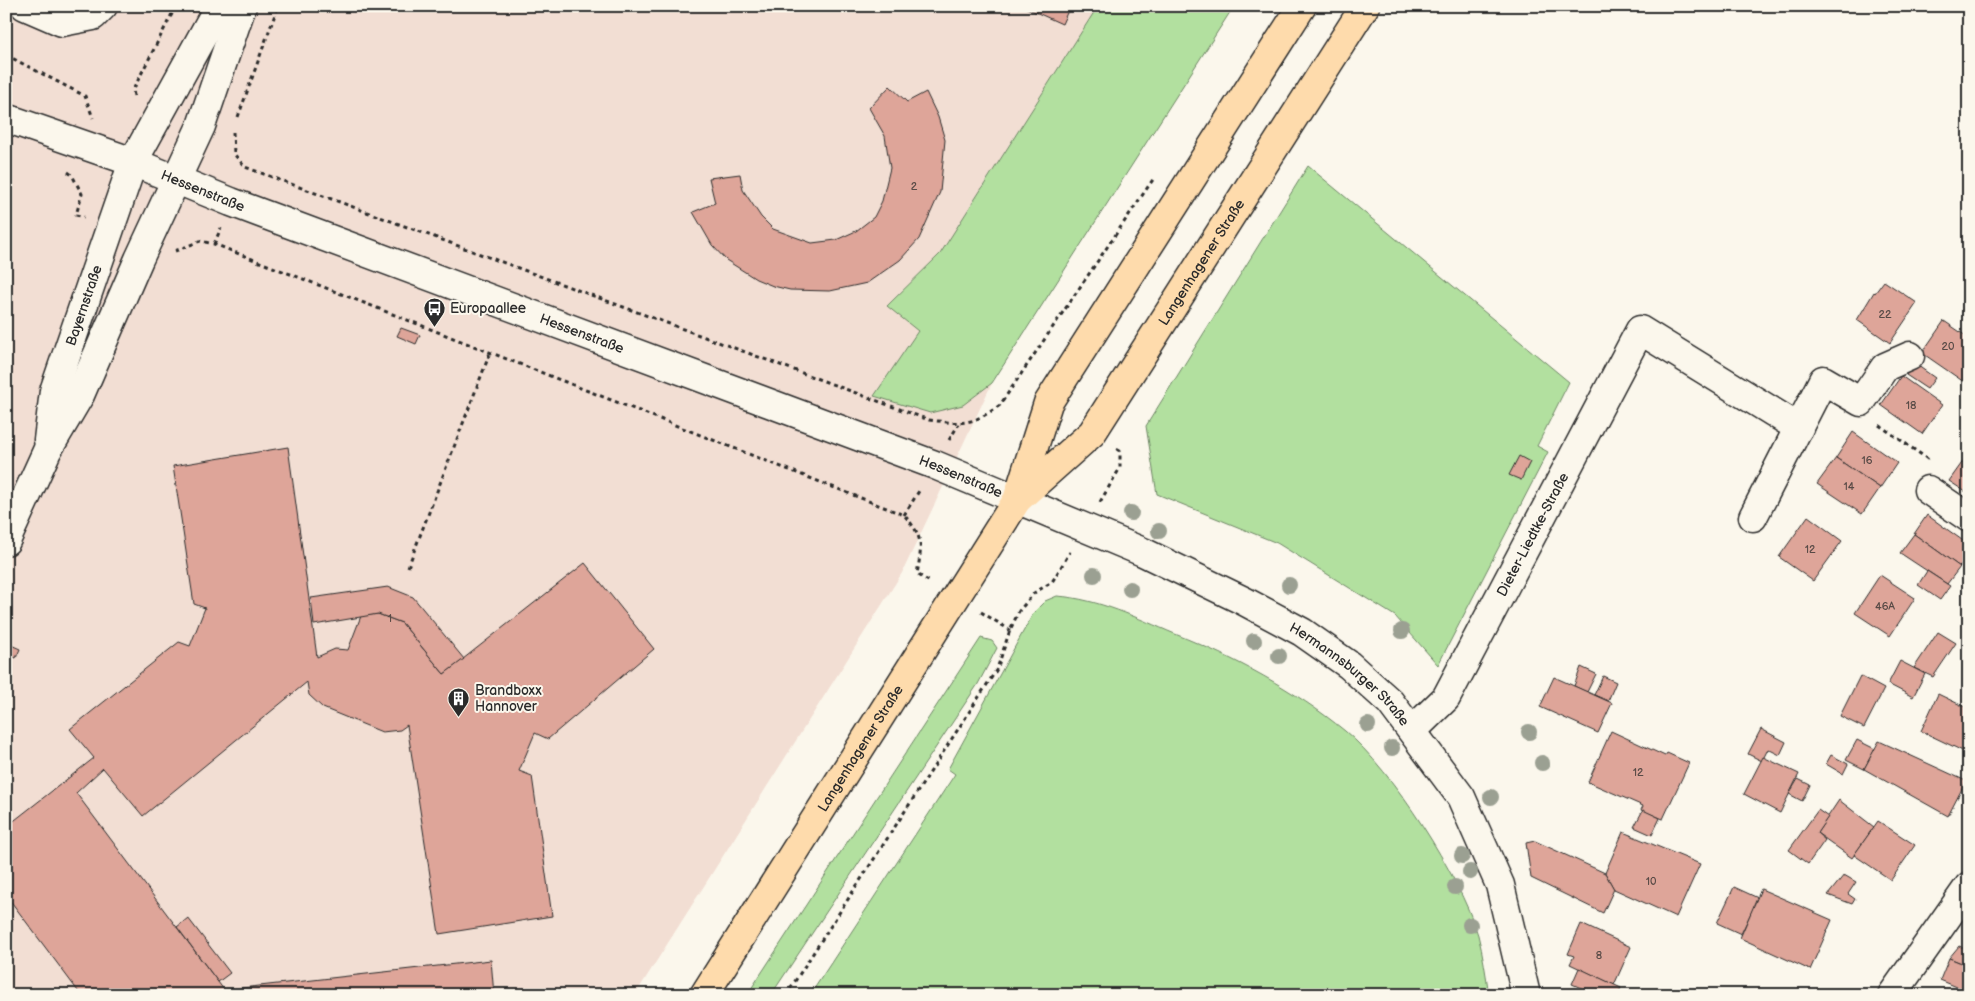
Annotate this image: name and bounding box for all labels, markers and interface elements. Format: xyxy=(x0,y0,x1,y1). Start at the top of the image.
street label: Hessenstraße xyxy=(159,166,247,215)
house number: 2 xyxy=(911,180,918,193)
street label: Langenhagener Straße xyxy=(1155,196,1248,329)
street label: Bayernstraße xyxy=(62,263,106,348)
bus stop icon: Europaallee xyxy=(422,296,446,327)
place label: Europaallee xyxy=(450,300,526,317)
house number: 22 xyxy=(1879,308,1892,321)
street label: Hessenstraße xyxy=(537,310,626,357)
house number: 20 xyxy=(1942,340,1955,353)
house number: 18 xyxy=(1906,399,1916,412)
street label: Hessenstraße xyxy=(917,452,1005,501)
house number: 16 xyxy=(1862,454,1873,467)
street label: Dieter-Liedtke-Straße xyxy=(1493,470,1572,599)
house number: 14 xyxy=(1844,480,1855,493)
house number: 12 xyxy=(1805,543,1816,556)
house number: 46A xyxy=(1875,600,1895,613)
house number: 1 xyxy=(388,612,392,625)
street label: Hermannsburger Straße xyxy=(1287,619,1413,729)
place label: Brandboxx Hannover xyxy=(475,682,542,715)
street label: Langenhagener Straße xyxy=(814,682,907,815)
building icon: Brandboxx Hannover xyxy=(447,686,471,717)
house number: 12 xyxy=(1633,766,1644,779)
house number: 10 xyxy=(1646,875,1657,888)
house number: 8 xyxy=(1596,949,1602,962)

